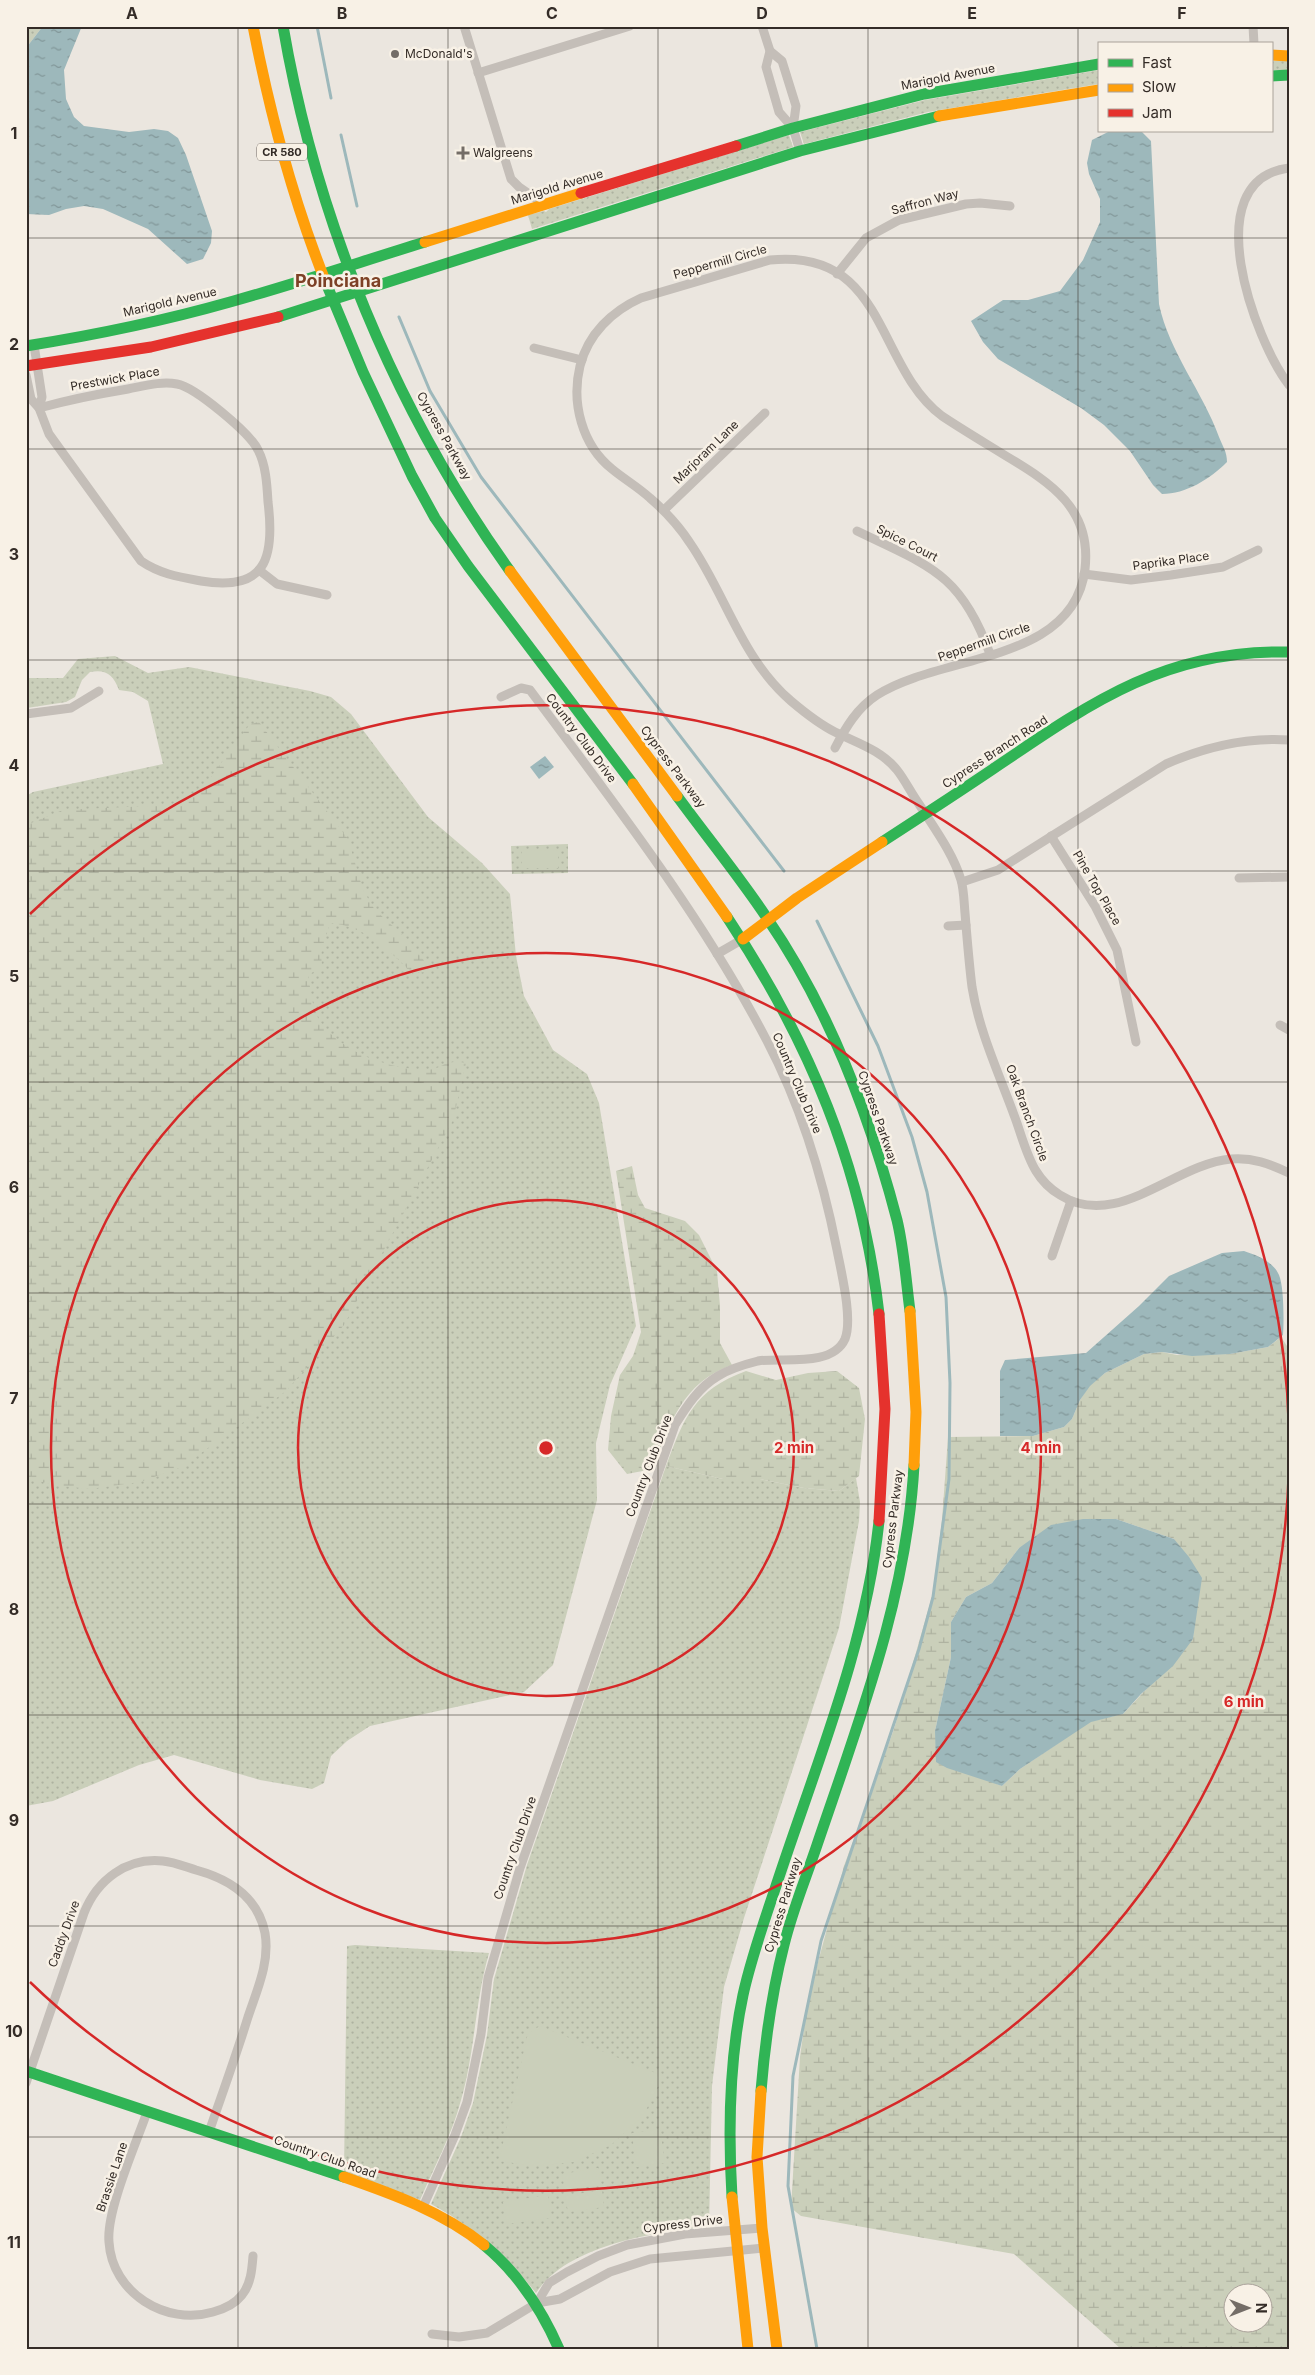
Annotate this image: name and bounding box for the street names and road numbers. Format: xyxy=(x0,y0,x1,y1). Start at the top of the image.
street label: Marigold Avenue xyxy=(900,60,996,93)
road number: CR 580 xyxy=(257,144,307,160)
street label: Marigold Avenue xyxy=(509,165,605,208)
street label: Saffron Way xyxy=(889,185,961,218)
street label: Peppermill Circle xyxy=(671,241,768,282)
street label: Marigold Avenue xyxy=(122,283,218,320)
street label: Prestwick Place xyxy=(69,363,161,394)
street label: Cypress Parkway xyxy=(414,389,475,483)
street label: Marjoram Lane xyxy=(670,417,741,487)
street label: Spice Court xyxy=(874,521,940,564)
street label: Paprika Place xyxy=(1132,548,1210,573)
street label: Peppermill Circle xyxy=(936,619,1032,664)
street label: Country Club Drive xyxy=(543,690,620,785)
street label: Cypress Branch Road xyxy=(939,712,1050,791)
street label: Cypress Parkway xyxy=(638,723,709,811)
street label: Pine Top Place xyxy=(1070,848,1125,928)
street label: Country Club Drive xyxy=(769,1030,825,1136)
street label: Oak Branch Circle xyxy=(1003,1062,1052,1163)
street label: Cypress Parkway xyxy=(855,1069,902,1167)
street label: Country Club Drive xyxy=(622,1413,675,1519)
street label: Cypress Parkway xyxy=(879,1469,906,1569)
street label: Country Club Drive xyxy=(490,1794,539,1901)
street label: Cypress Parkway xyxy=(761,1855,804,1954)
street label: Caddy Drive xyxy=(44,1898,83,1969)
street label: Country Club Road xyxy=(272,2132,378,2181)
street label: Brassie Lane xyxy=(93,2140,130,2214)
street label: Cypress Drive xyxy=(642,2211,724,2236)

